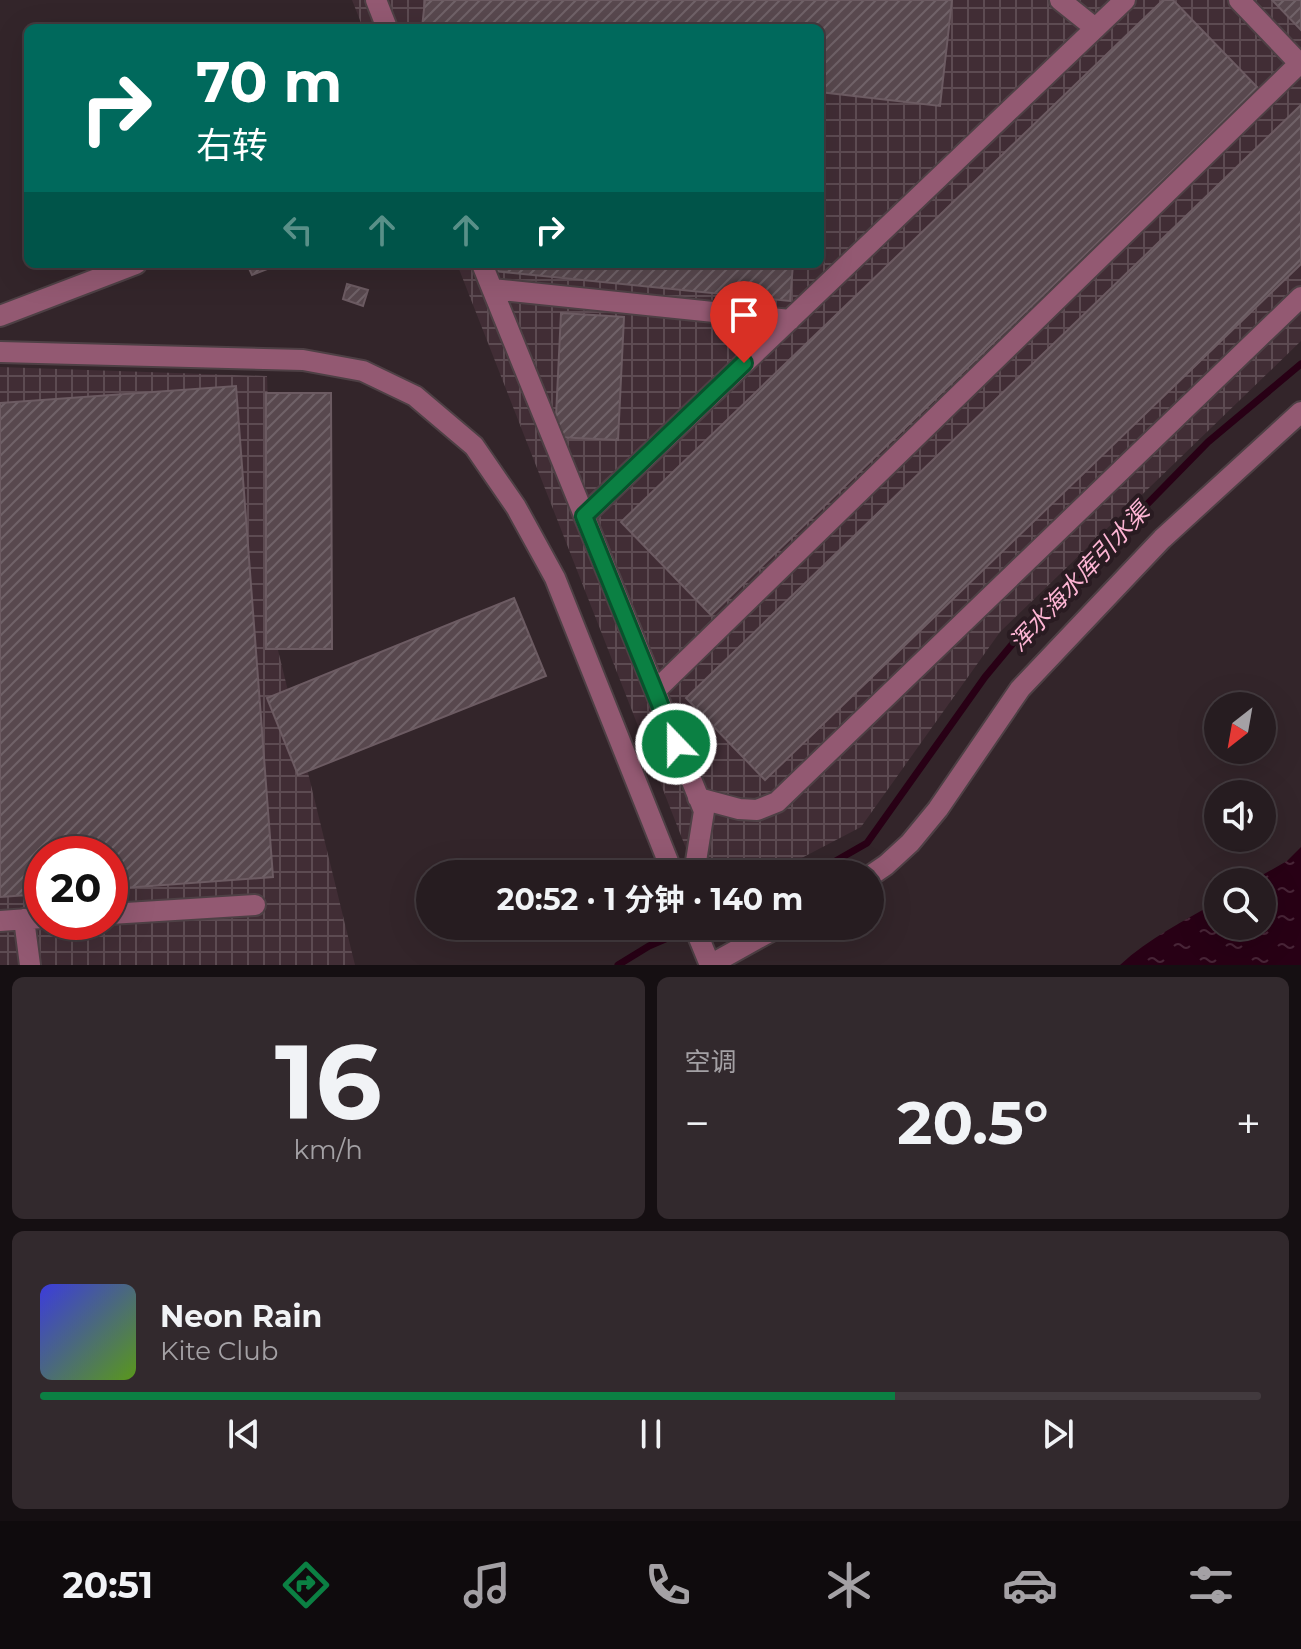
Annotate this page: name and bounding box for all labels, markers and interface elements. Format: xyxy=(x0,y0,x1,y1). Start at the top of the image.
text: 70 m xyxy=(196,48,342,116)
icon: right xyxy=(64,56,168,160)
text: 右转 xyxy=(196,123,268,167)
icon: left xyxy=(276,208,320,252)
icon: ahead xyxy=(360,208,404,252)
icon: ahead xyxy=(444,208,488,252)
icon: right xyxy=(528,208,572,252)
pin xyxy=(710,281,778,363)
icon: arrive xyxy=(722,293,766,337)
water label: 浑水海水库引水渠 xyxy=(1003,495,1157,657)
north arrow xyxy=(1204,692,1276,764)
map controls xyxy=(1204,692,1276,940)
position arrow xyxy=(634,702,718,786)
button: sound xyxy=(1204,780,1276,852)
speed limit sign: 20 xyxy=(24,836,128,940)
button: search xyxy=(1204,868,1276,940)
text: 20:52 · 1 分钟 · 140 m xyxy=(497,881,803,918)
text: 16 xyxy=(275,1018,382,1145)
text: 空调 xyxy=(685,1046,737,1078)
text: 20.5° xyxy=(897,1086,1048,1159)
text: − xyxy=(685,1096,710,1150)
text: + xyxy=(1236,1096,1261,1150)
text: km/h xyxy=(294,1134,363,1166)
text: Neon Rain xyxy=(160,1298,322,1335)
text: Kite Club xyxy=(160,1335,278,1367)
icon: previous xyxy=(222,1412,266,1456)
icon: pause xyxy=(629,1412,673,1456)
icon: next xyxy=(1036,1412,1080,1456)
icon: directions xyxy=(278,1557,334,1613)
icon: music xyxy=(459,1557,515,1613)
icon: phone xyxy=(640,1557,696,1613)
icon: climate xyxy=(821,1557,877,1613)
icon: car xyxy=(1002,1557,1058,1613)
icon: filters xyxy=(1183,1557,1239,1613)
text: 20:51 xyxy=(62,1563,153,1607)

